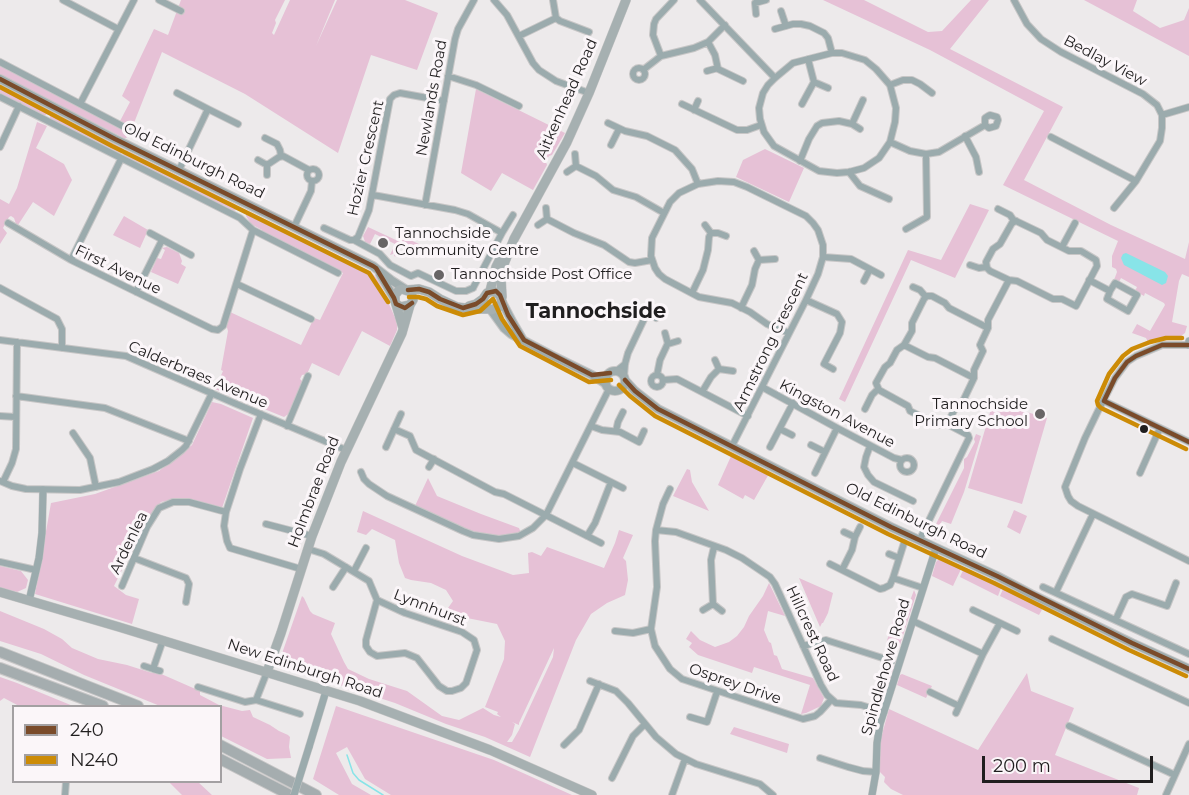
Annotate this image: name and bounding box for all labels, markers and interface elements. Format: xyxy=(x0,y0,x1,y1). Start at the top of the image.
street label: Bedlay View xyxy=(1060,32,1150,90)
street label: Aitkenhead Road xyxy=(532,36,602,162)
street label: Newlands Road xyxy=(413,38,451,158)
street label: Hozier Crescent xyxy=(344,98,388,218)
street label: Old Edinburgh Road xyxy=(121,119,267,203)
place label: Tannochside Community Centre xyxy=(395,225,539,260)
marker: Tannochside Community Centre xyxy=(376,236,390,250)
street label: First Avenue xyxy=(72,241,164,299)
place label: Tannochside Post Office xyxy=(451,266,632,284)
marker: Tannochside Post Office xyxy=(432,268,446,282)
street label: Armstrong Crescent xyxy=(730,270,812,414)
district label: Tannochside xyxy=(526,299,666,325)
street label: Calderbraes Avenue xyxy=(126,337,270,413)
street label: Kingston Avenue xyxy=(776,376,898,452)
place label: Tannochside Primary School xyxy=(914,396,1028,431)
marker: Tannochside Primary School xyxy=(1033,407,1047,421)
unlabelled marker xyxy=(1138,423,1150,435)
street label: Holmbrae Road xyxy=(284,434,344,550)
street label: Old Edinburgh Road xyxy=(843,479,989,563)
street label: Ardenlea xyxy=(106,509,152,577)
street label: Hillcrest Road xyxy=(782,583,842,685)
street label: Lynnhurst xyxy=(391,586,469,630)
street label: Spindlehowe Road xyxy=(858,597,914,737)
street label: New Edinburgh Road xyxy=(225,635,385,703)
street label: Osprey Drive xyxy=(687,660,783,708)
legend xyxy=(12,705,222,783)
text: 240 xyxy=(70,719,104,741)
scale bar xyxy=(985,744,1156,782)
text: N240 xyxy=(70,749,118,771)
text: 200 m xyxy=(993,755,1051,777)

